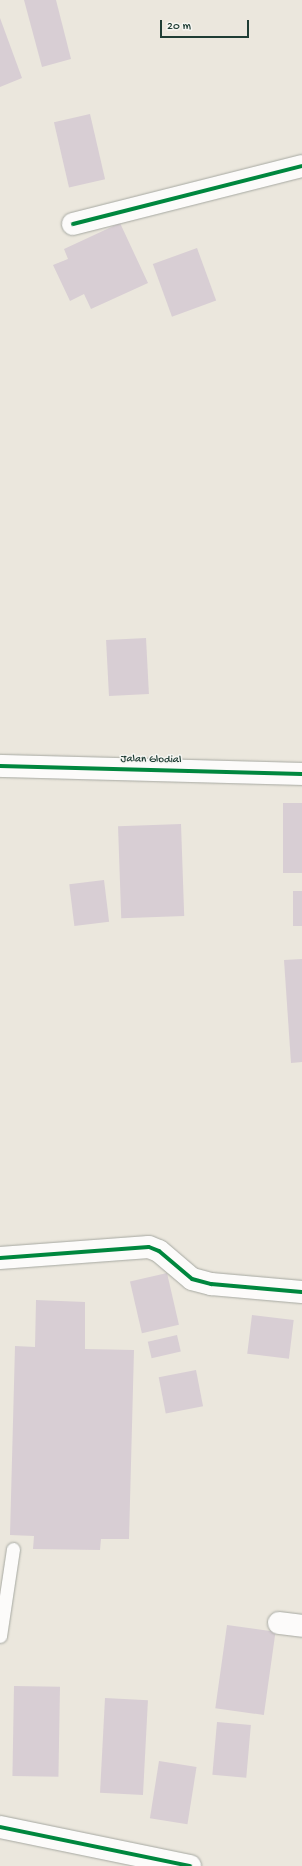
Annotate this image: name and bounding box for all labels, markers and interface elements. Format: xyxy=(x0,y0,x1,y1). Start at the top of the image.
scale bar xyxy=(162,12,251,38)
text: 20 m xyxy=(167,20,191,34)
street label: Jalan Glodial xyxy=(121,753,181,767)

